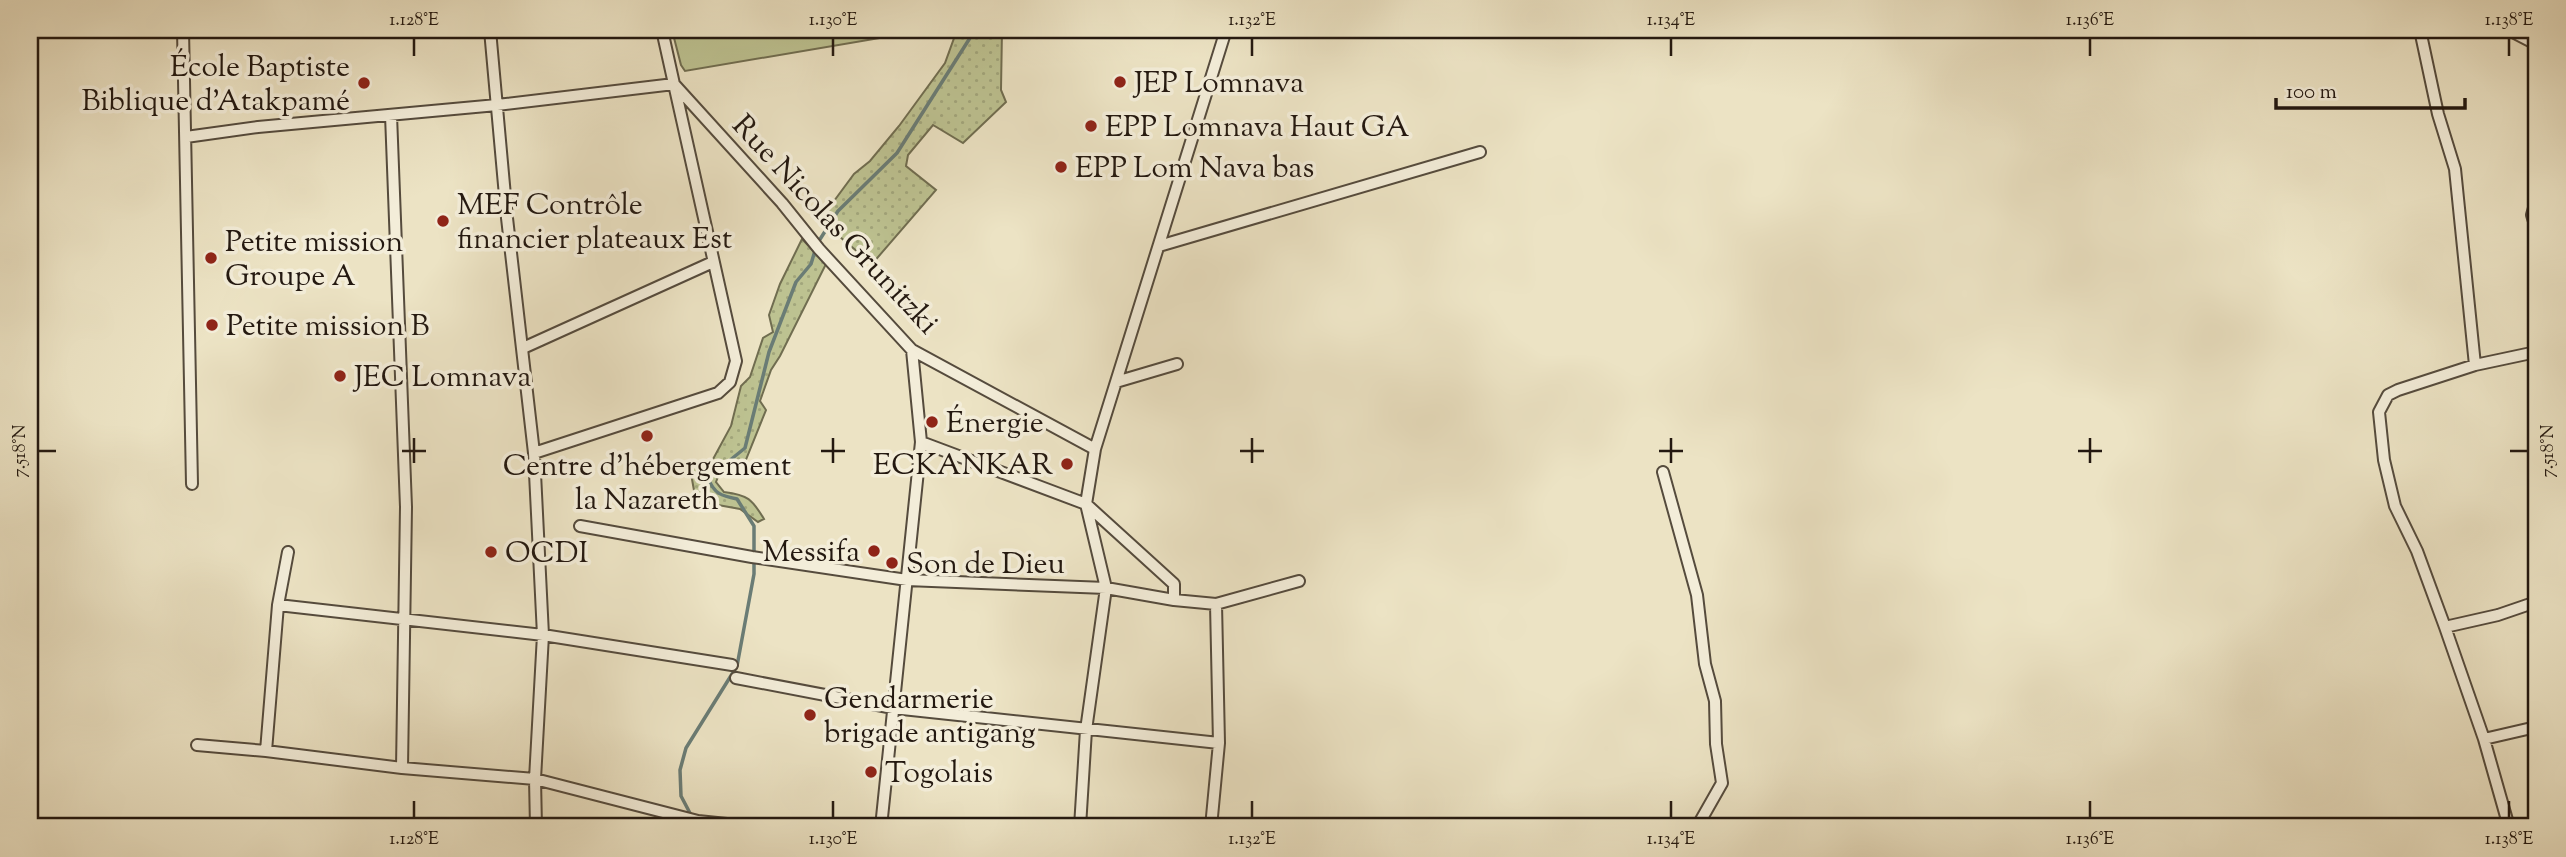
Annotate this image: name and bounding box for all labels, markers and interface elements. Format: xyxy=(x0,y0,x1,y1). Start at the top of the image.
text: 1.128°E xyxy=(389,8,439,34)
text: 1.130°E xyxy=(809,8,857,34)
text: 1.132°E xyxy=(1228,8,1276,34)
text: 1.134°E xyxy=(1647,8,1695,34)
text: 1.136°E xyxy=(2066,8,2114,34)
text: 1.138°E xyxy=(2485,8,2533,34)
place label: École Baptiste Biblique d'Atakpamé xyxy=(81,47,350,124)
place label: JEP Lomnava xyxy=(1132,63,1304,106)
scale bar xyxy=(2276,66,2464,110)
marker: JEP Lomnava xyxy=(1112,74,1128,90)
marker: École Baptiste Biblique d'Atakpamé xyxy=(356,75,372,91)
text: 100 m xyxy=(2286,78,2337,108)
street label: Rue Nicolas Grunitzki xyxy=(721,106,948,345)
place label: EPP Lomnava Haut GA xyxy=(1105,107,1410,150)
marker: EPP Lomnava Haut GA xyxy=(1083,118,1099,134)
place label: EPP Lom Nava bas xyxy=(1075,148,1314,191)
marker: EPP Lom Nava bas xyxy=(1053,159,1069,175)
place label: MEF Contrôle financier plateaux Est xyxy=(457,185,732,262)
marker: MEF Contrôle financier plateaux Est xyxy=(435,213,451,229)
place label: Petite mission Groupe A xyxy=(225,222,403,299)
marker: Petite mission Groupe A xyxy=(203,250,219,266)
place label: Petite mission B xyxy=(226,306,430,349)
marker: Petite mission B xyxy=(204,317,220,333)
place label: JEC Lomnava xyxy=(352,357,532,400)
marker: JEC Lomnava xyxy=(332,368,348,384)
place label: Énergie xyxy=(946,403,1044,446)
marker: Énergie xyxy=(924,414,940,430)
text: 7.518°N xyxy=(8,424,34,478)
text: 7.518°N xyxy=(2536,424,2562,478)
marker: Centre d'hébergement la Nazareth xyxy=(639,428,655,444)
place label: ECKANKAR xyxy=(873,445,1053,488)
place label: Centre d'hébergement la Nazareth xyxy=(503,446,791,523)
marker: ECKANKAR xyxy=(1059,456,1075,472)
place label: Messifa xyxy=(763,532,860,575)
place label: OCDI xyxy=(505,533,589,576)
marker: Messifa xyxy=(866,543,882,559)
marker: OCDI xyxy=(483,544,499,560)
place label: Son de Dieu xyxy=(906,544,1065,587)
marker: Son de Dieu xyxy=(884,555,900,571)
place label: Gendarmerie brigade antigang xyxy=(824,679,1036,756)
marker: Gendarmerie brigade antigang xyxy=(802,707,818,723)
place label: Togolais xyxy=(885,753,993,796)
marker: Togolais xyxy=(863,764,879,780)
text: 1.128°E xyxy=(389,827,439,853)
text: 1.130°E xyxy=(809,827,857,853)
text: 1.132°E xyxy=(1228,827,1276,853)
text: 1.134°E xyxy=(1647,827,1695,853)
text: 1.136°E xyxy=(2066,827,2114,853)
text: 1.138°E xyxy=(2485,827,2533,853)

